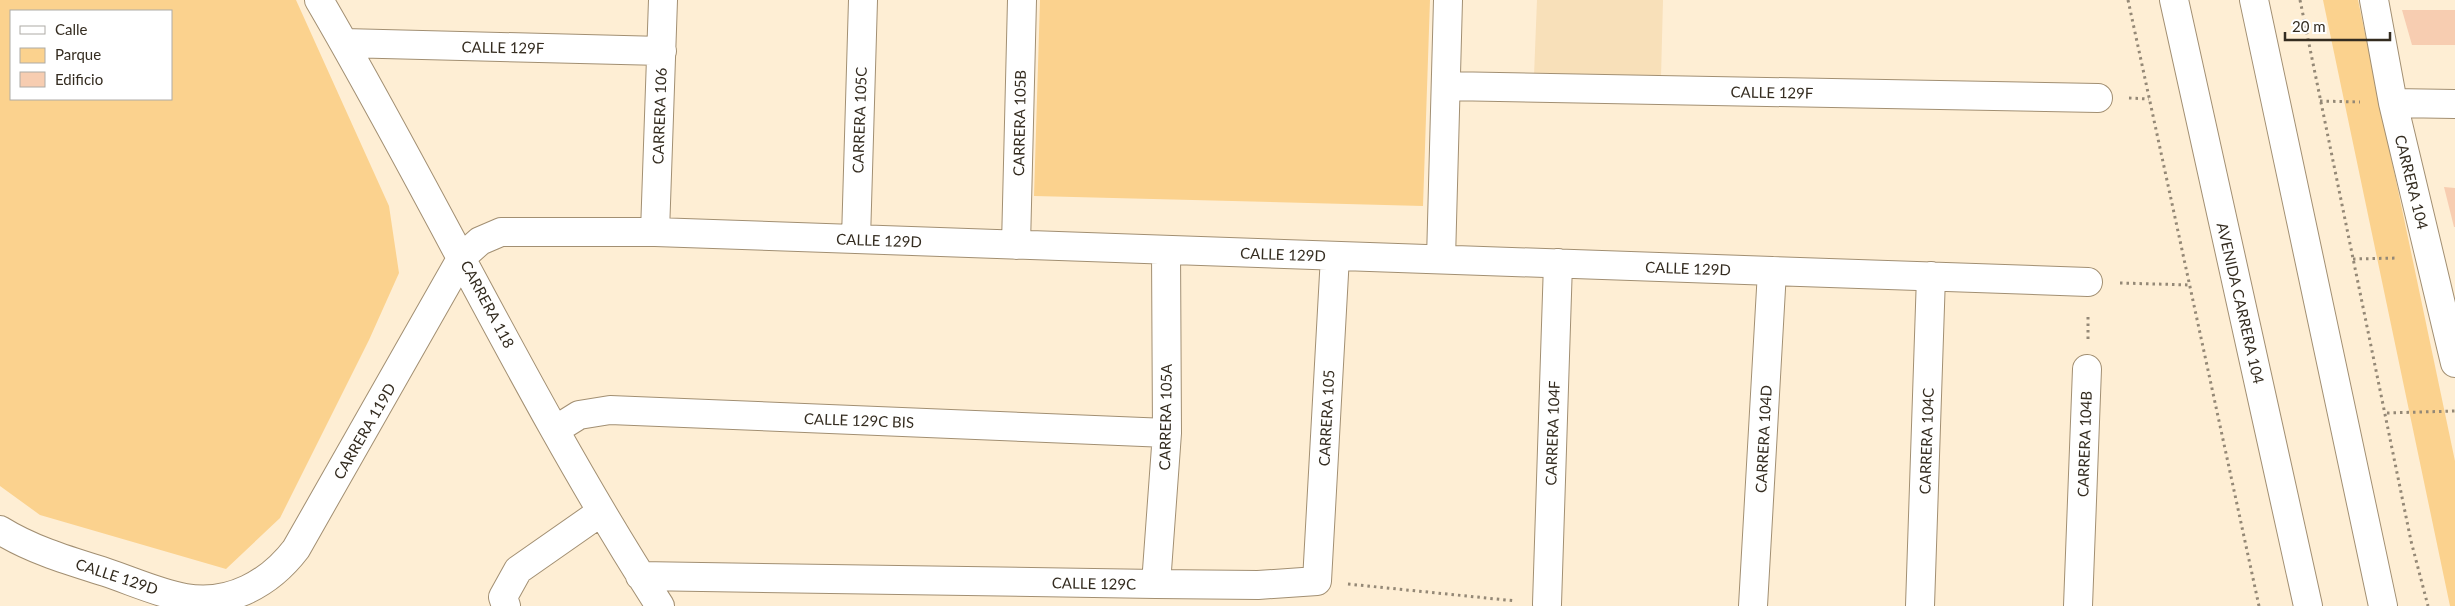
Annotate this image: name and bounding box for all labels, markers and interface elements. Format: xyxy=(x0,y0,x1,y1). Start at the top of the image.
legend xyxy=(10,10,172,100)
scale bar xyxy=(2285,10,2390,42)
text: 20 m xyxy=(2292,17,2326,35)
text: Calle xyxy=(55,20,88,38)
street label: CALLE 129F xyxy=(462,37,544,57)
text: Parque xyxy=(55,45,101,63)
street label: CARRERA 105C xyxy=(848,66,870,174)
street label: CARRERA 106 xyxy=(648,67,670,165)
text: Edificio xyxy=(55,70,103,88)
street label: CARRERA 105B xyxy=(1009,70,1029,176)
street label: CALLE 129F xyxy=(1731,82,1813,102)
street label: CARRERA 104 xyxy=(2392,133,2432,231)
street label: AVENIDA CARRERA 104 xyxy=(2214,221,2268,386)
street label: CALLE 129D xyxy=(836,230,922,250)
street label: CALLE 129D xyxy=(1240,244,1326,264)
street label: CARRERA 118 xyxy=(457,257,519,351)
street label: CALLE 129D xyxy=(1645,258,1731,278)
street label: CARRERA 105A xyxy=(1155,363,1175,471)
street label: CARRERA 105 xyxy=(1314,369,1338,467)
street label: CARRERA 119D xyxy=(329,380,399,482)
street label: CARRERA 104F xyxy=(1541,380,1563,486)
street label: CARRERA 104D xyxy=(1751,385,1775,493)
street label: CARRERA 104C xyxy=(1915,387,1937,495)
street label: CARRERA 104B xyxy=(2073,391,2095,497)
street label: CALLE 129C BIS xyxy=(804,409,914,431)
street label: CALLE 129D xyxy=(74,554,160,598)
street label: CALLE 129C xyxy=(1052,573,1136,593)

